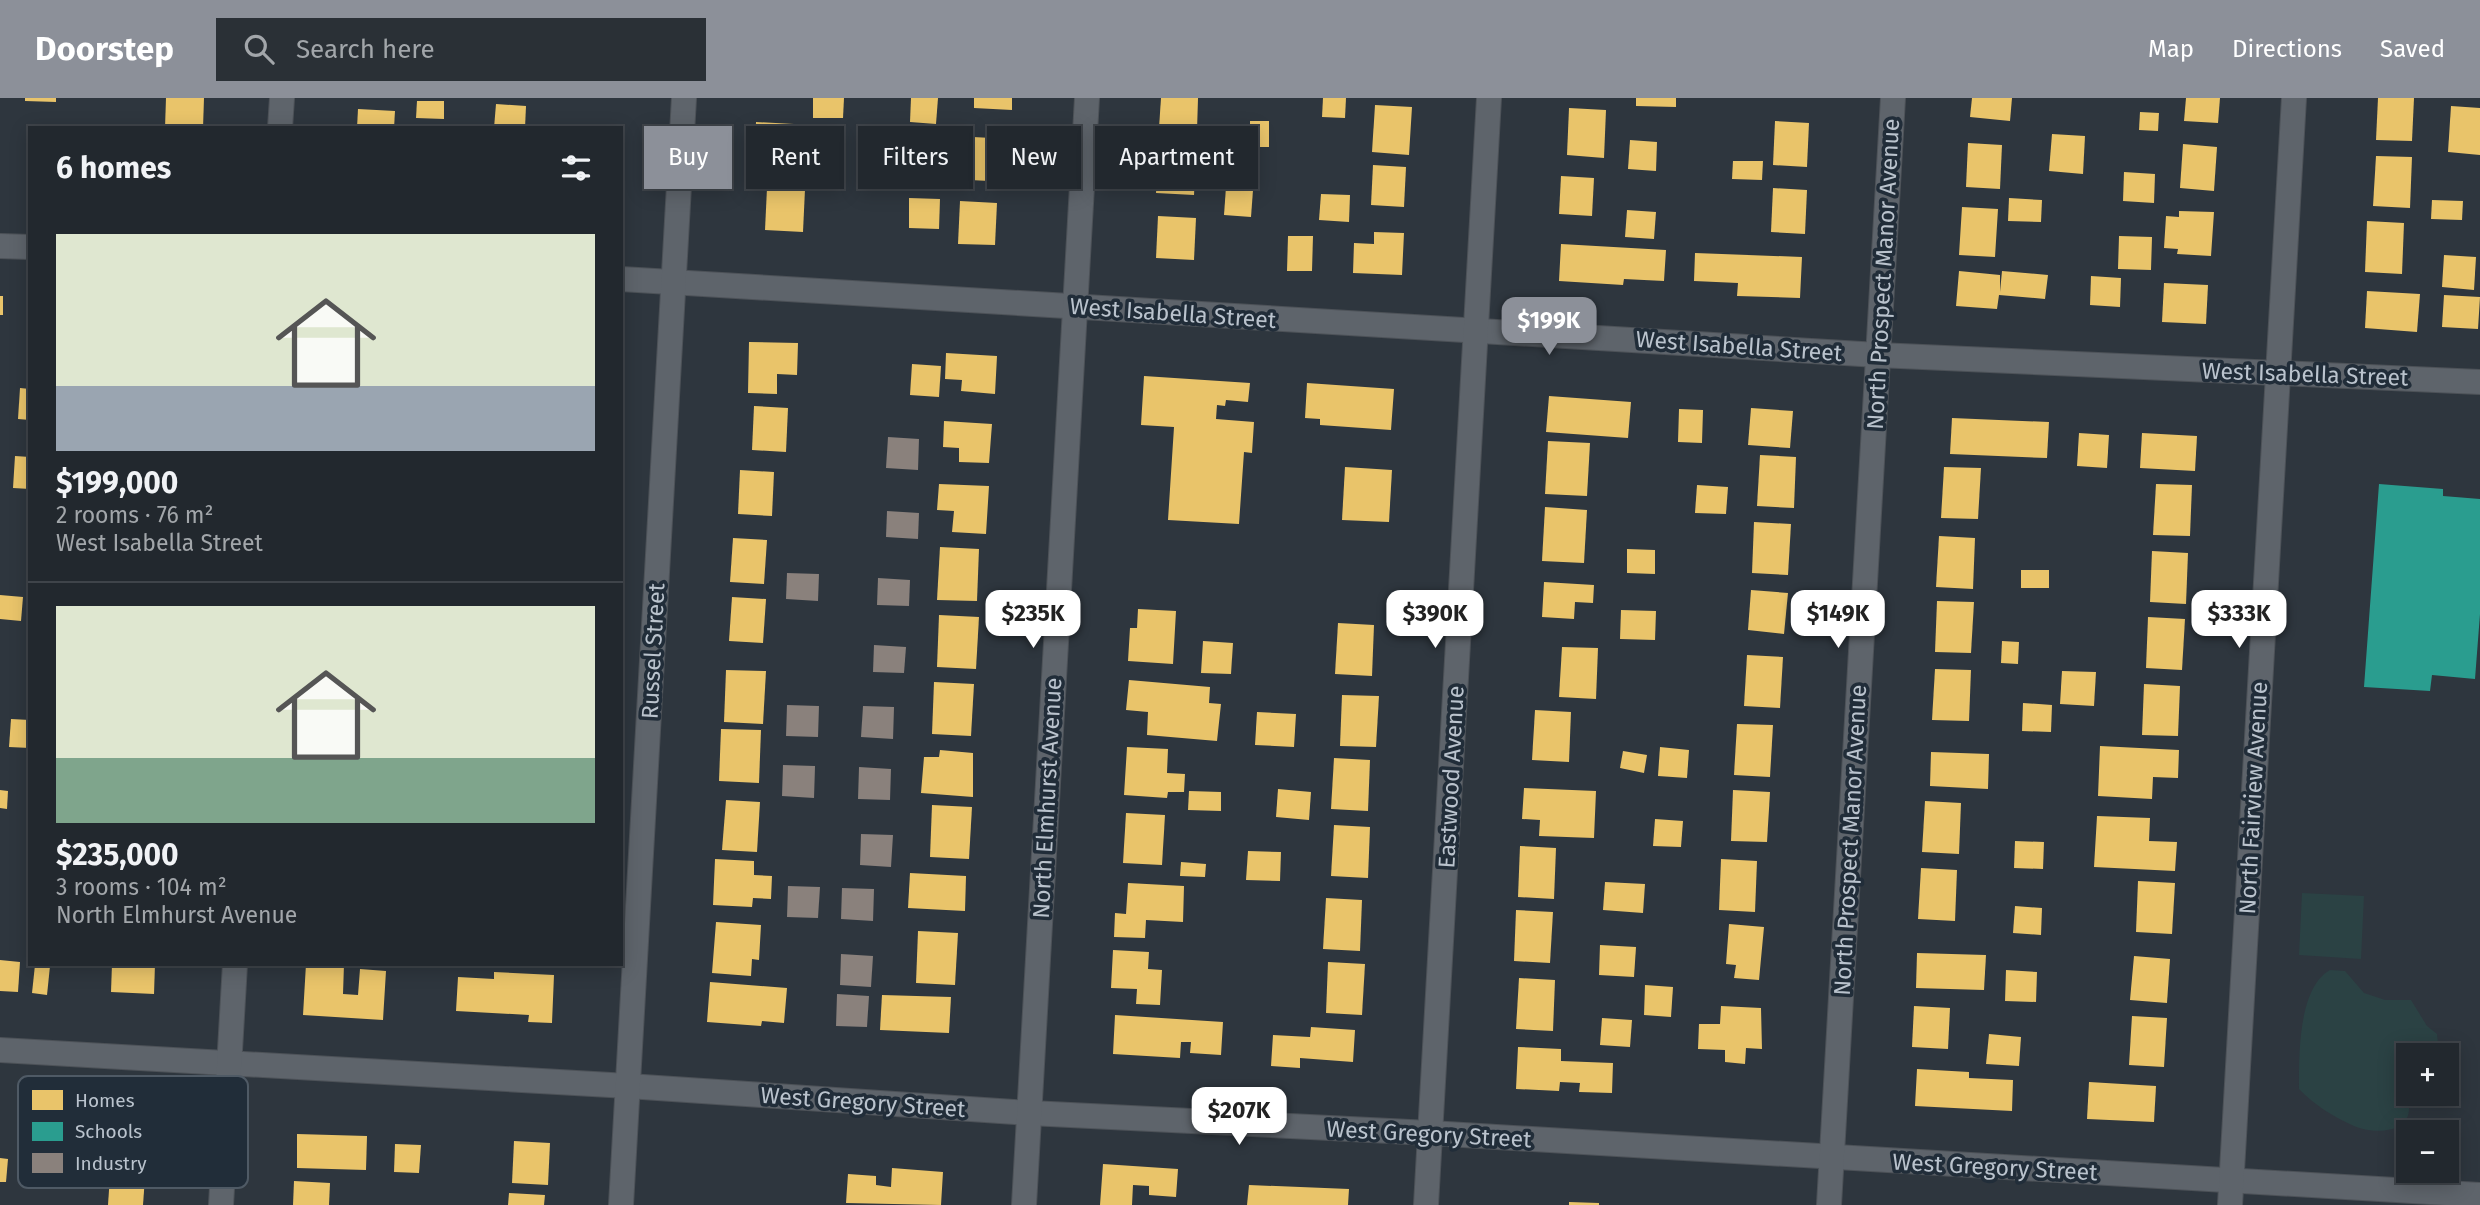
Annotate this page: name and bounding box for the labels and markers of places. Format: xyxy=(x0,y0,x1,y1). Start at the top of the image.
pin: $199K xyxy=(1500,298,1598,357)
pin: $235K xyxy=(984,590,1082,650)
pin: $390K xyxy=(1386,590,1484,650)
pin: $149K xyxy=(1789,590,1887,650)
pin: $333K xyxy=(2190,590,2288,650)
pin: $207K xyxy=(1190,1088,1288,1147)

